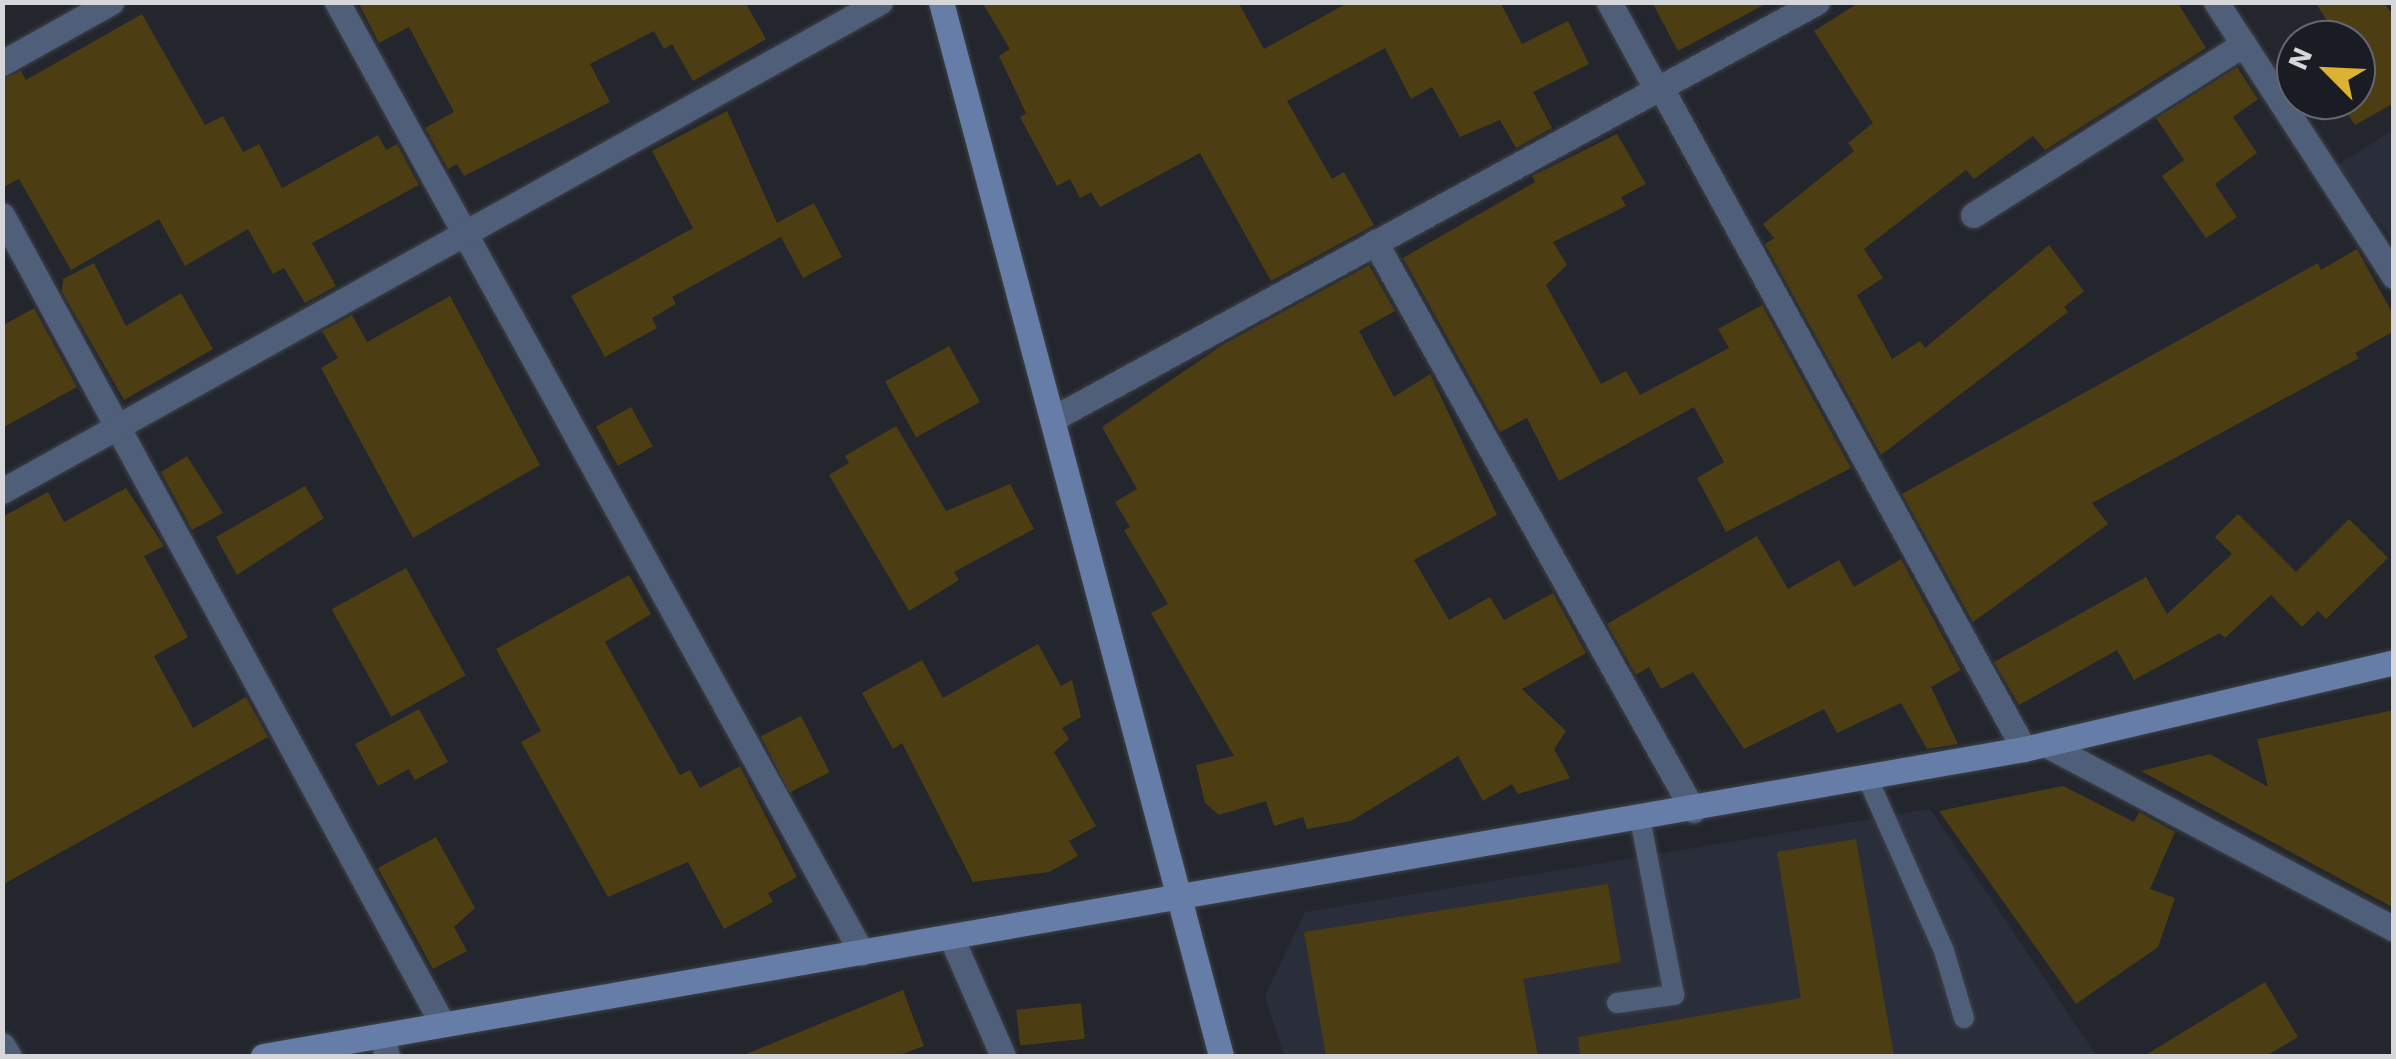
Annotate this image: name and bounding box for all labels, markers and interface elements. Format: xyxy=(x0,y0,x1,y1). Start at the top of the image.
north arrow xyxy=(2276,20,2376,120)
text: N xyxy=(2281,42,2319,75)

